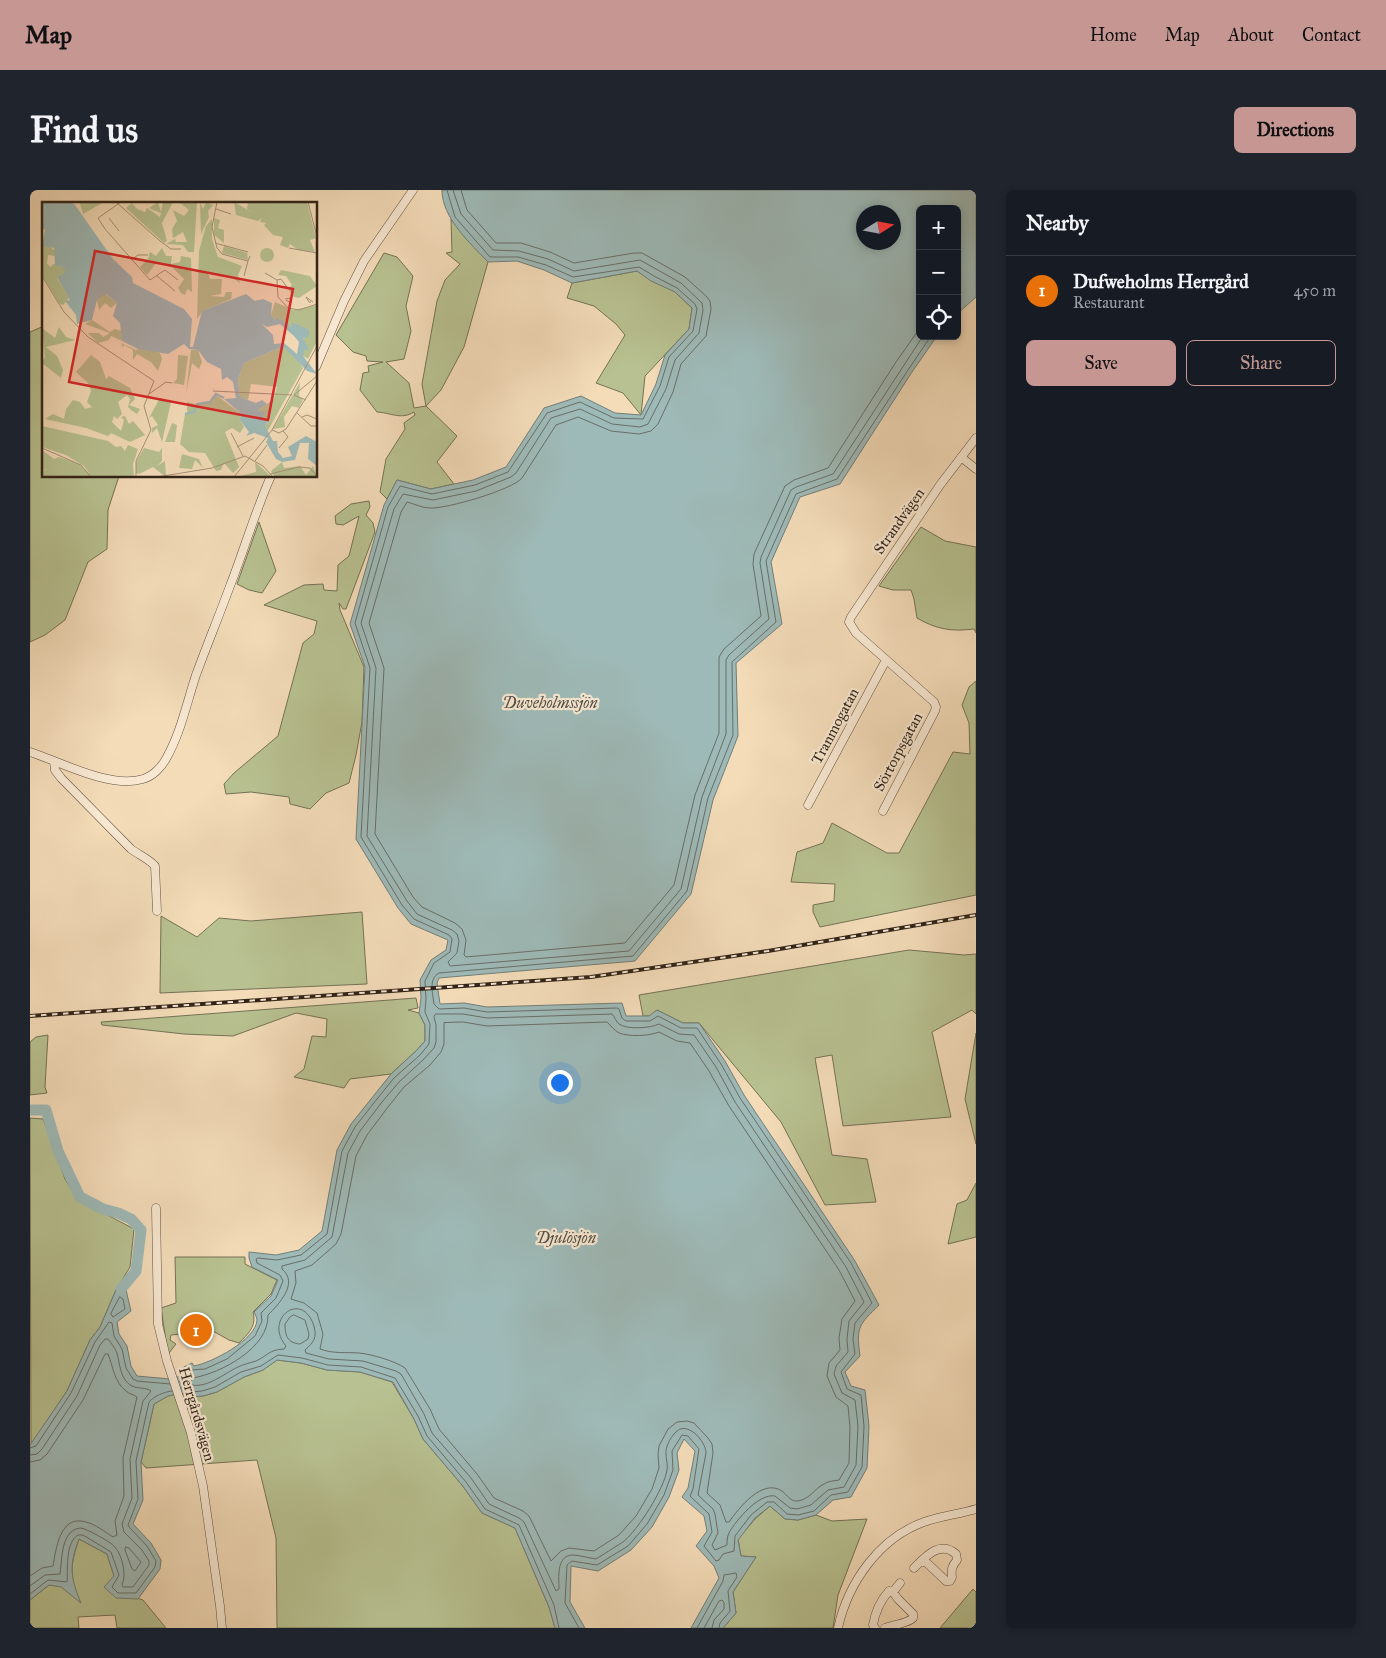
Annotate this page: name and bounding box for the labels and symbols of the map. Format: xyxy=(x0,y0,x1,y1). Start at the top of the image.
inset map xyxy=(42,202,318,478)
north arrow xyxy=(856,205,901,250)
street label: Strandvägen xyxy=(870,485,928,557)
street label: Tranmogatan xyxy=(807,685,863,767)
water label: Duveholmssjön xyxy=(502,693,598,713)
street label: Sörtorpsgatan xyxy=(870,710,926,794)
your location xyxy=(547,1070,573,1096)
water label: Djulösjön xyxy=(536,1228,597,1248)
pin: 1 xyxy=(180,1311,212,1349)
street label: Herrgårdsvägen xyxy=(175,1365,219,1463)

